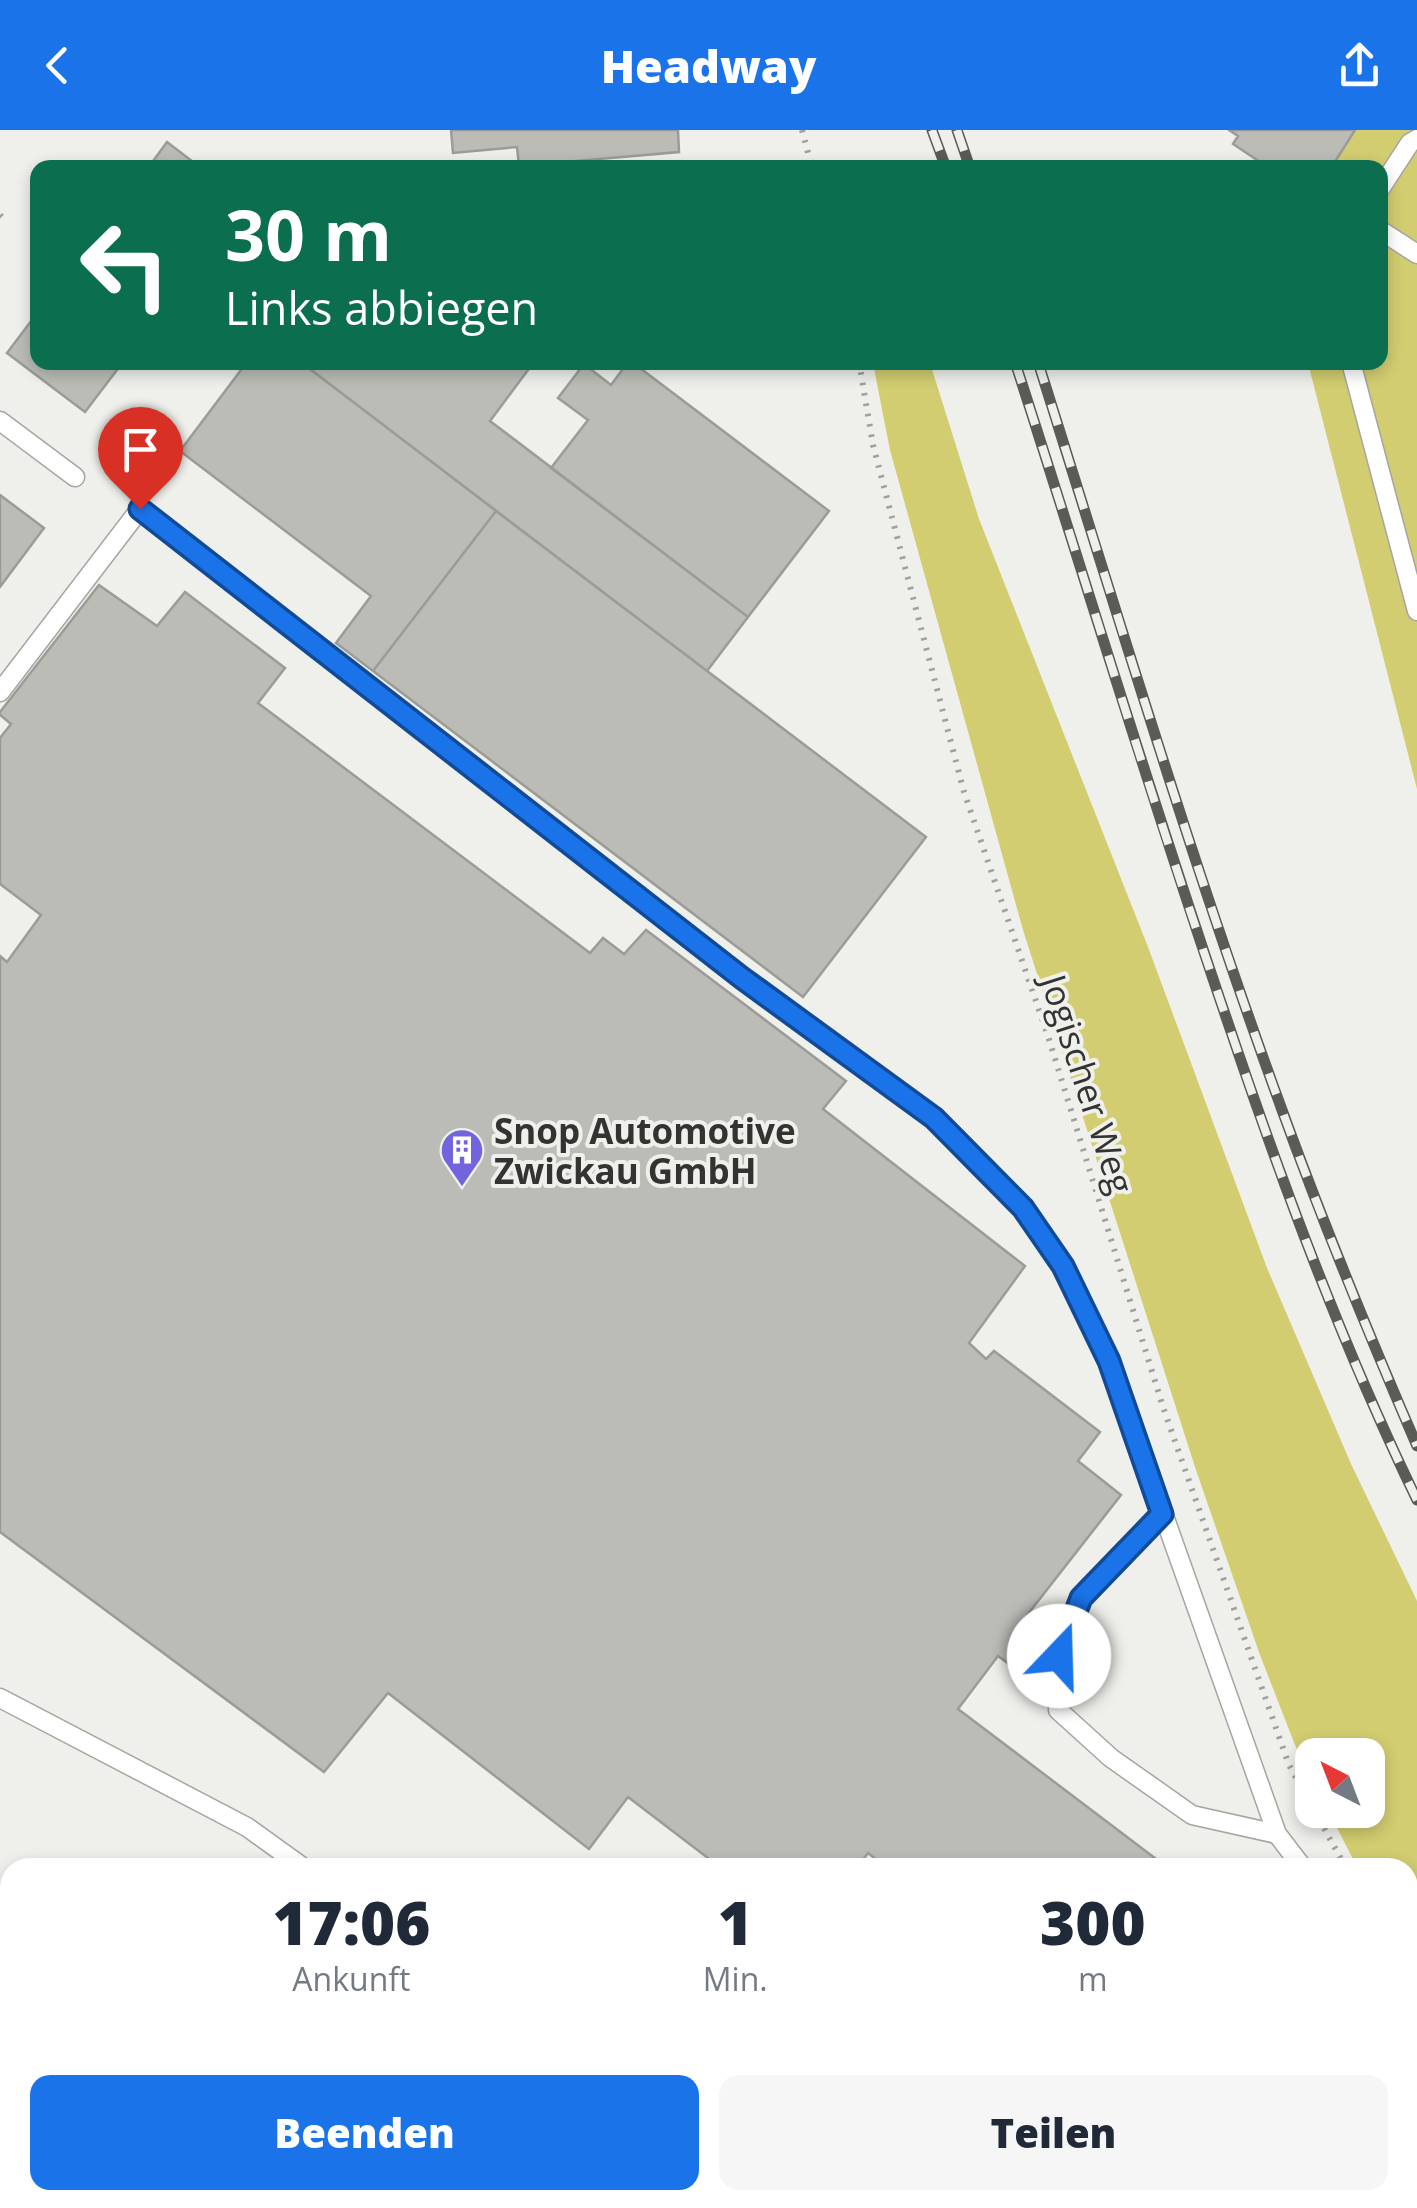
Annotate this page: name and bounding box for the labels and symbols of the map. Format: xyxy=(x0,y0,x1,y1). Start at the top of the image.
pin xyxy=(98,407,183,510)
street label: Jogischer Weg xyxy=(1030,966,1145,1199)
place label: Snop Automotive Zwickau GmbH xyxy=(494,1107,796,1194)
building icon: Snop Automotive Zwickau GmbH xyxy=(439,1127,485,1188)
position arrow xyxy=(1007,1604,1111,1708)
north arrow xyxy=(1295,1738,1385,1828)

